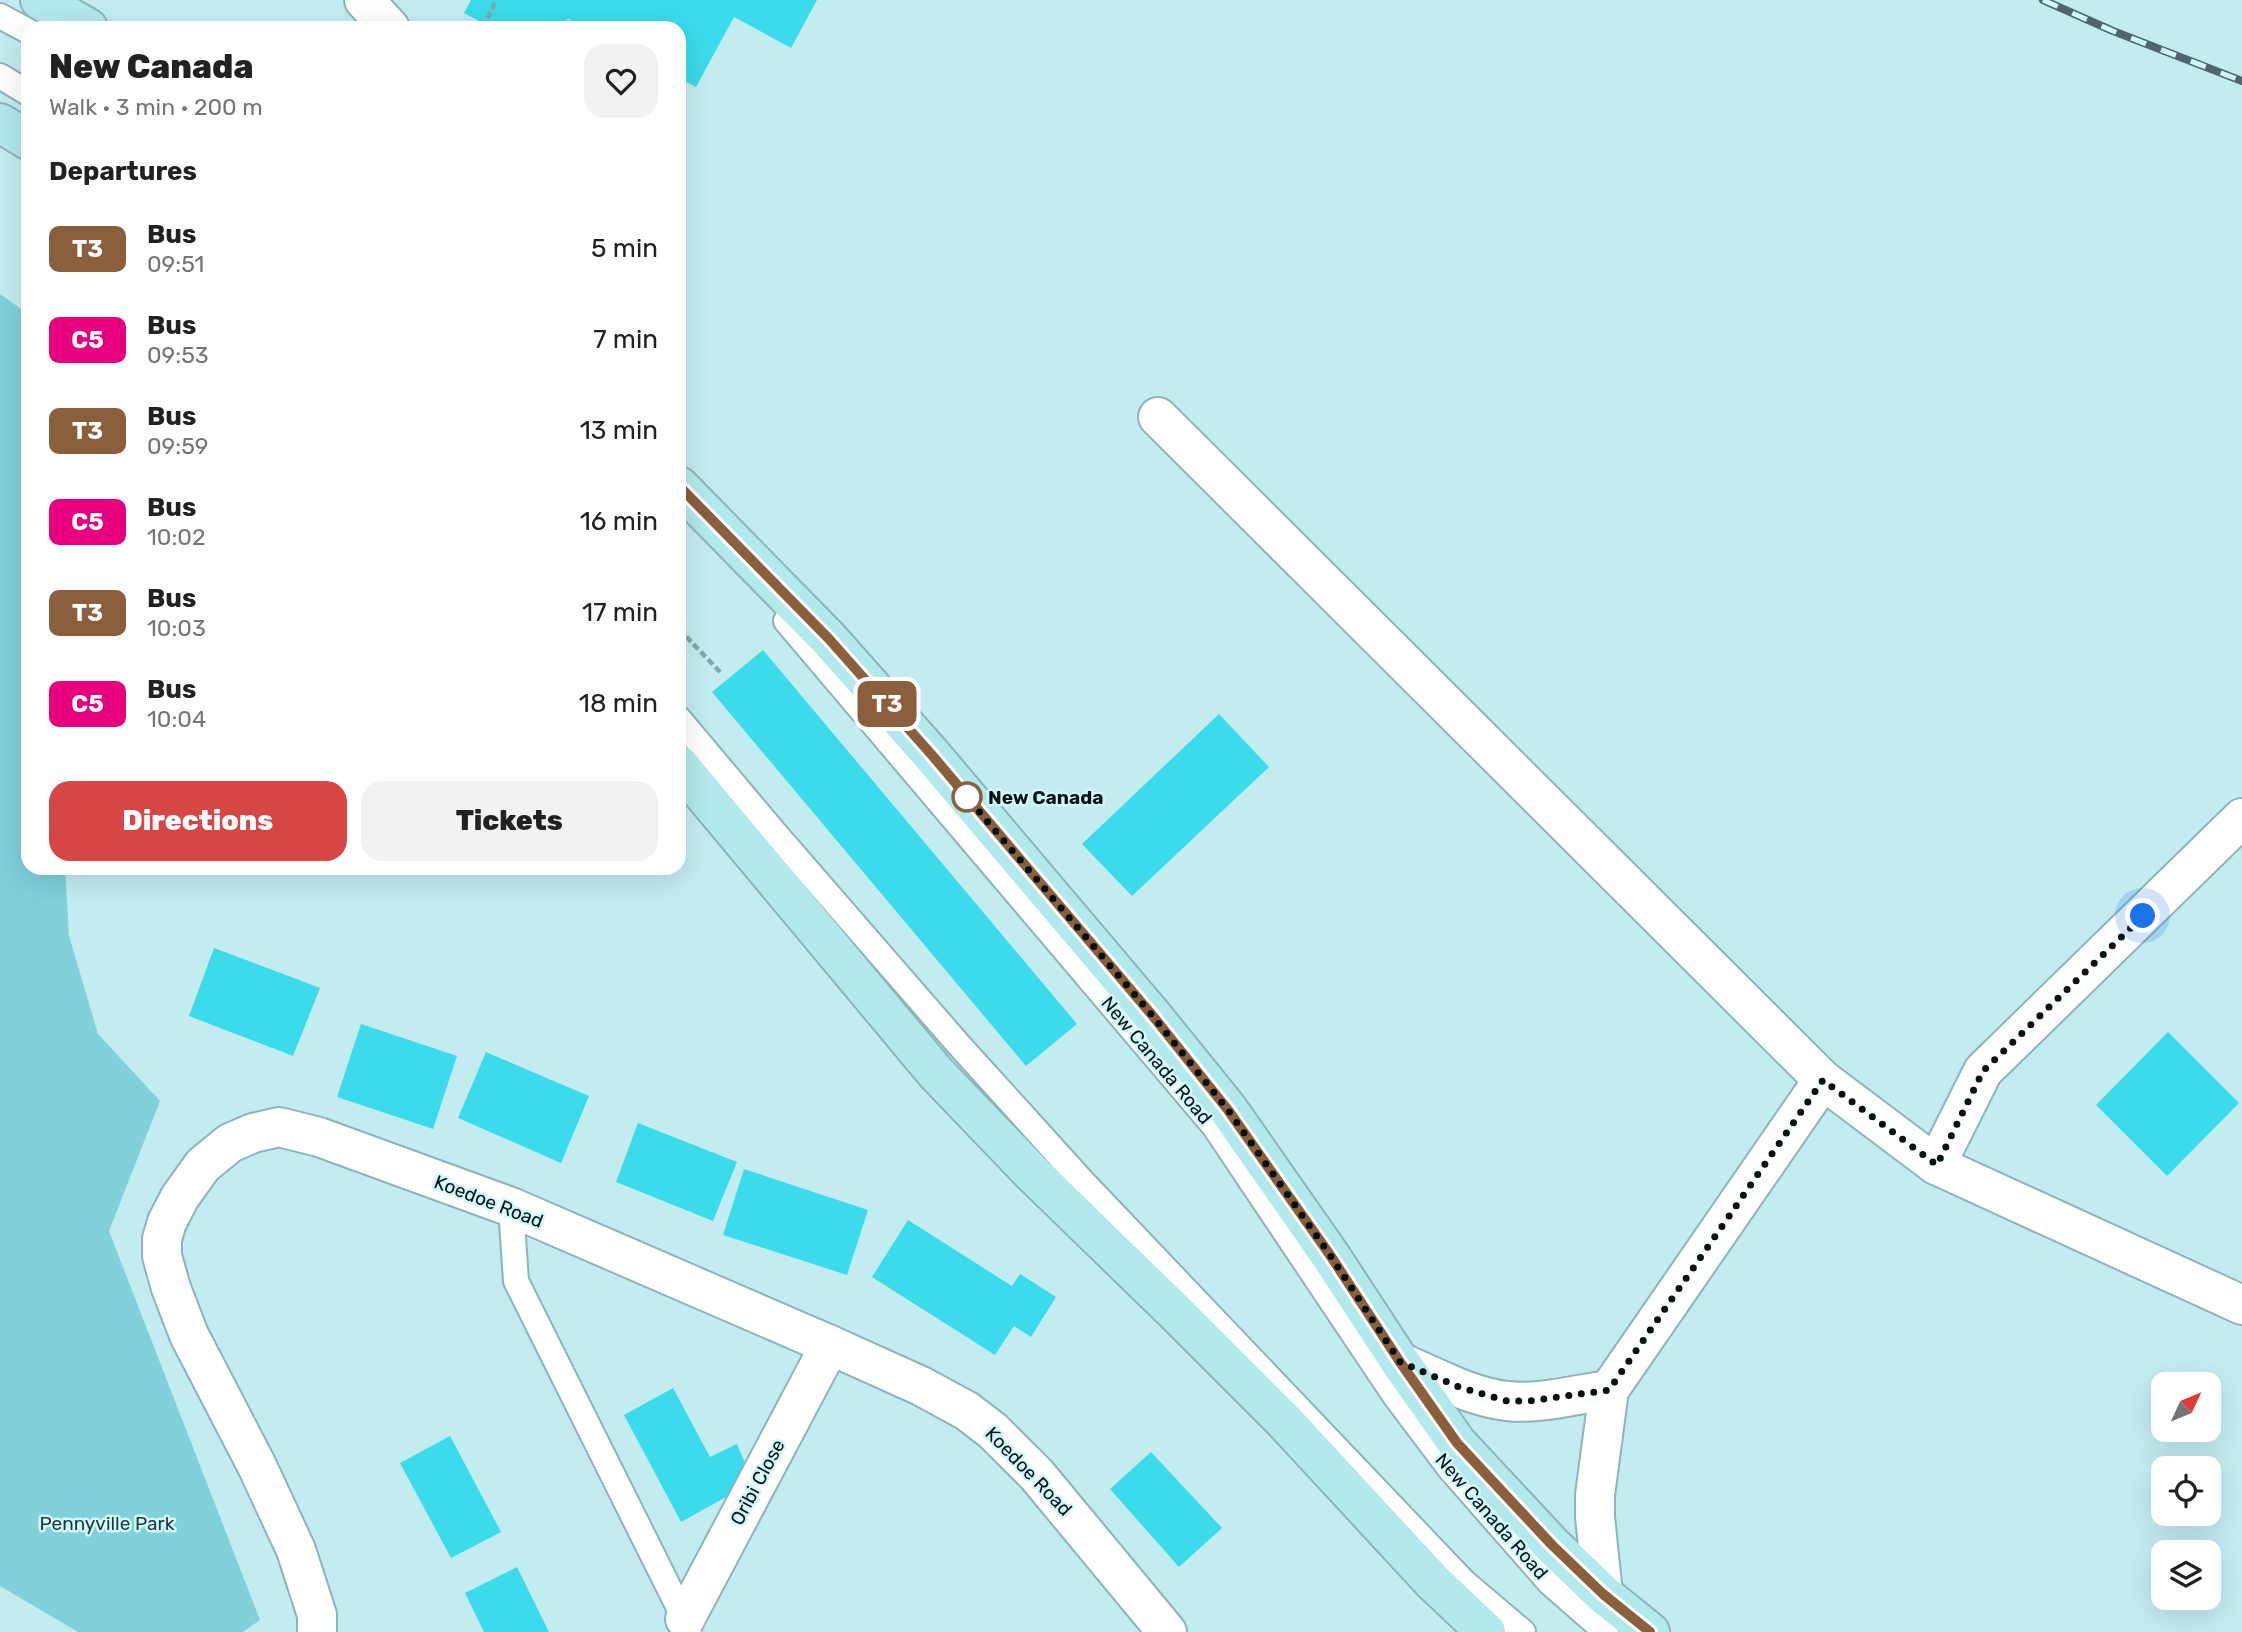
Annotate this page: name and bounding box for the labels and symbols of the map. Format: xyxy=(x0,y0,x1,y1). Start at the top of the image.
line badge: T3 xyxy=(856,681,918,727)
marker: New Canada xyxy=(952,782,982,812)
place label: New Canada xyxy=(988,786,1103,809)
your location xyxy=(2125,898,2160,933)
street label: New Canada Road xyxy=(1096,992,1217,1129)
street label: Koedoe Road xyxy=(431,1170,547,1233)
north arrow xyxy=(2151,1372,2221,1442)
street label: Koedoe Road xyxy=(980,1422,1077,1521)
street label: Oribi Close xyxy=(725,1435,790,1529)
street label: New Canada Road xyxy=(1431,1449,1553,1584)
park label: Pennyville Park xyxy=(39,1512,175,1535)

